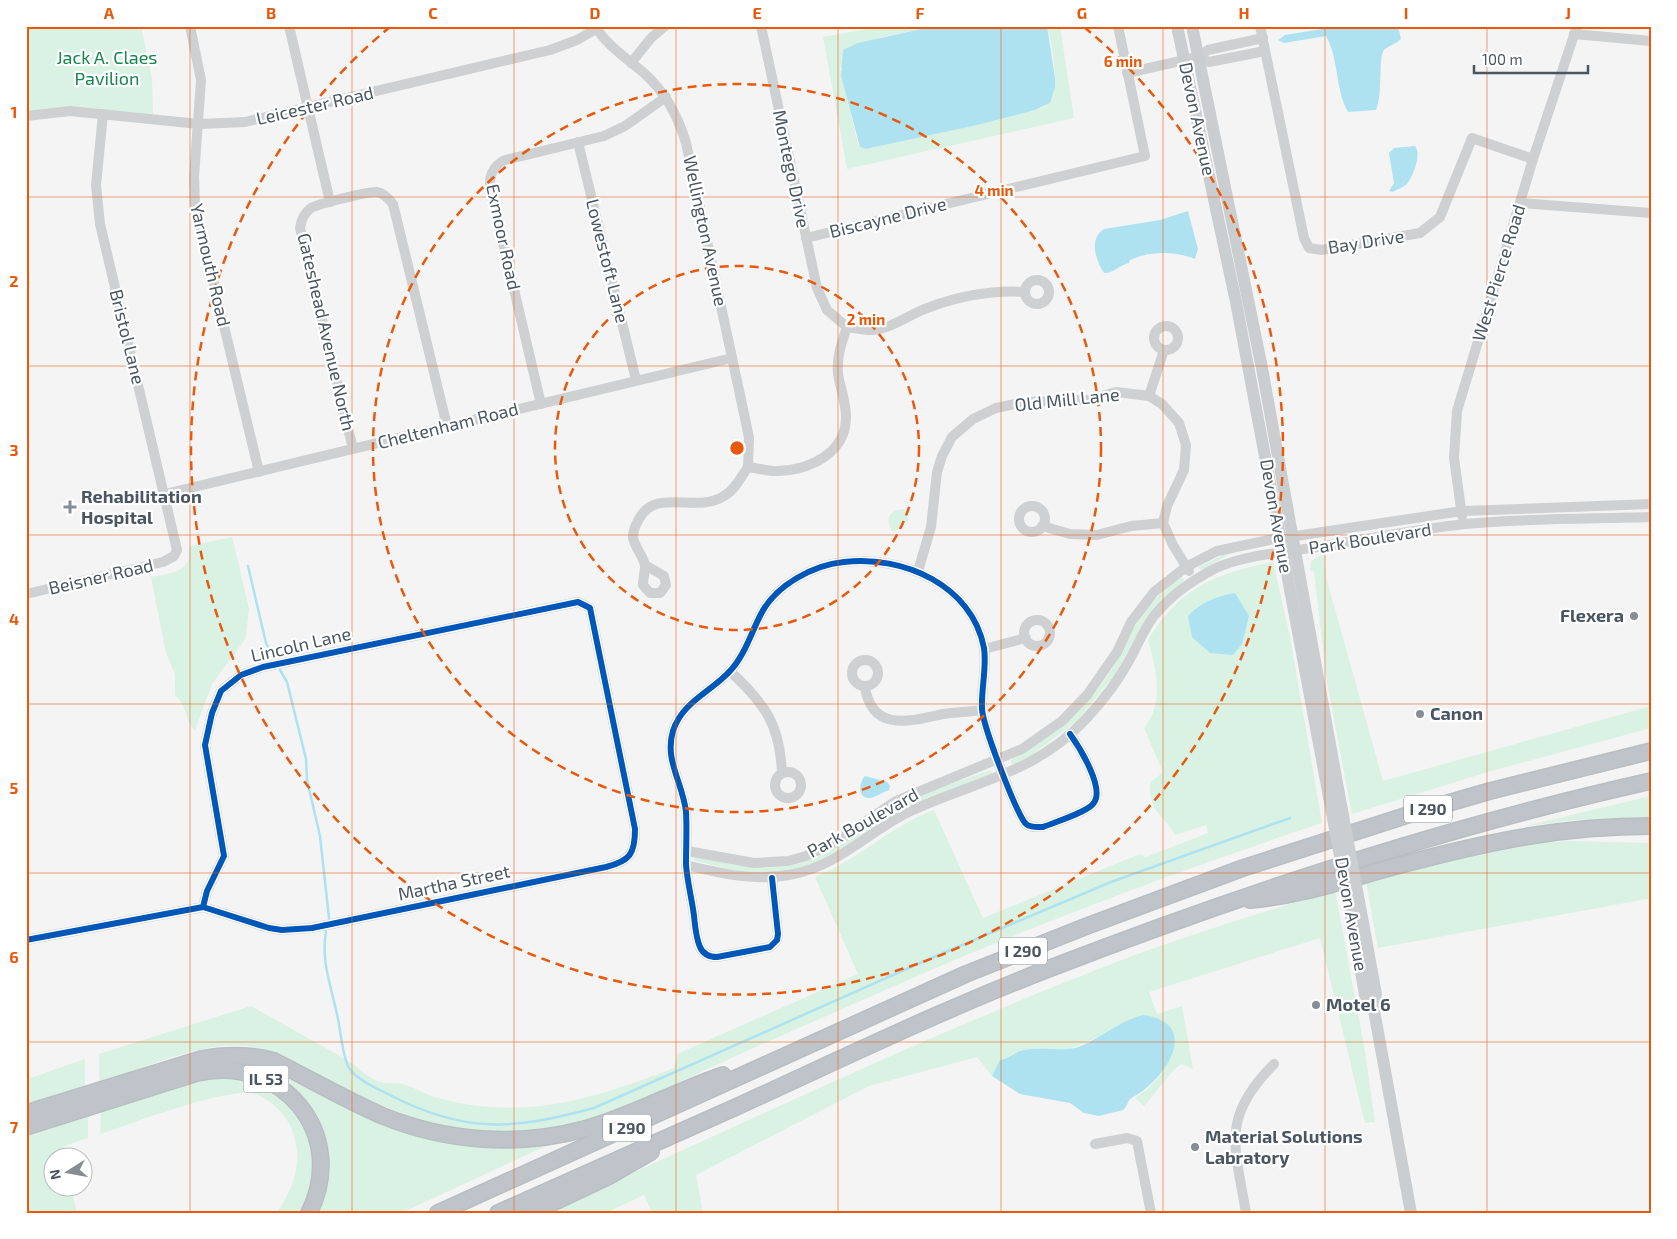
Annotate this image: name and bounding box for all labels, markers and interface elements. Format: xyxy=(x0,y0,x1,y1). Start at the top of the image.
text: A xyxy=(104,3,115,22)
text: B xyxy=(266,3,276,22)
text: C xyxy=(428,3,438,22)
text: D xyxy=(590,3,601,22)
text: E xyxy=(752,3,762,22)
text: F xyxy=(916,3,925,22)
text: G xyxy=(1077,3,1087,22)
text: H xyxy=(1238,3,1250,22)
text: I xyxy=(1404,3,1408,22)
text: J xyxy=(1565,3,1571,22)
scale bar xyxy=(1474,42,1588,74)
park label: Jack A. Claes Pavilion xyxy=(57,46,158,89)
text: 100 m xyxy=(1482,50,1523,68)
text: 6 min xyxy=(1104,52,1142,70)
street label: Devon Avenue xyxy=(1175,60,1221,178)
street label: Leicester Road xyxy=(254,81,376,129)
text: 1 xyxy=(11,102,17,121)
street label: Montego Drive xyxy=(769,108,815,230)
street label: Wellington Avenue xyxy=(679,153,733,308)
text: 4 min xyxy=(974,181,1014,199)
street label: Exmoor Road xyxy=(482,182,526,292)
street label: Biscayne Drive xyxy=(827,192,949,242)
street label: Lowestoft Lane xyxy=(582,196,634,325)
street label: Yarmouth Road xyxy=(186,201,236,328)
street label: West Pierce Road xyxy=(1467,202,1529,344)
street label: Bay Drive xyxy=(1326,224,1406,258)
street label: Gateshead Avenue North xyxy=(293,231,360,433)
text: 2 xyxy=(9,271,19,290)
street label: Bristol Lane xyxy=(106,287,150,387)
text: 2 min xyxy=(847,310,885,328)
street label: Old Mill Lane xyxy=(1013,383,1120,415)
street label: Cheltenham Road xyxy=(375,397,520,453)
centre of rings xyxy=(728,439,746,457)
text: 3 xyxy=(9,440,19,459)
street label: Devon Avenue xyxy=(1256,457,1298,575)
place label: Rehabilitation Hospital xyxy=(81,485,202,528)
marker: Rehabilitation Hospital xyxy=(63,500,77,514)
street label: Park Boulevard xyxy=(1307,517,1433,559)
street label: Beisner Road xyxy=(46,553,155,599)
place label: Flexera xyxy=(1560,604,1624,626)
text: 4 xyxy=(9,609,19,628)
marker: Flexera xyxy=(1628,610,1640,622)
street label: Lincoln Lane xyxy=(249,622,353,666)
place label: Canon xyxy=(1430,702,1483,724)
marker: Canon xyxy=(1414,708,1426,720)
text: 5 xyxy=(10,778,19,797)
street label: Park Boulevard xyxy=(803,782,922,862)
road number: I 290 xyxy=(1404,796,1452,822)
street label: Devon Avenue xyxy=(1331,855,1373,973)
street label: Martha Street xyxy=(396,859,512,905)
road number: I 290 xyxy=(999,938,1047,964)
text: 6 xyxy=(9,947,19,966)
place label: Motel 6 xyxy=(1326,993,1391,1015)
marker: Motel 6 xyxy=(1310,999,1322,1011)
road number: IL 53 xyxy=(244,1066,288,1092)
road number: I 290 xyxy=(603,1114,651,1142)
text: 7 xyxy=(10,1117,19,1136)
place label: Material Solutions Labratory xyxy=(1205,1125,1363,1168)
marker: Material Solutions Labratory xyxy=(1189,1141,1201,1153)
north arrow xyxy=(42,1146,92,1196)
text: N xyxy=(45,1168,64,1181)

